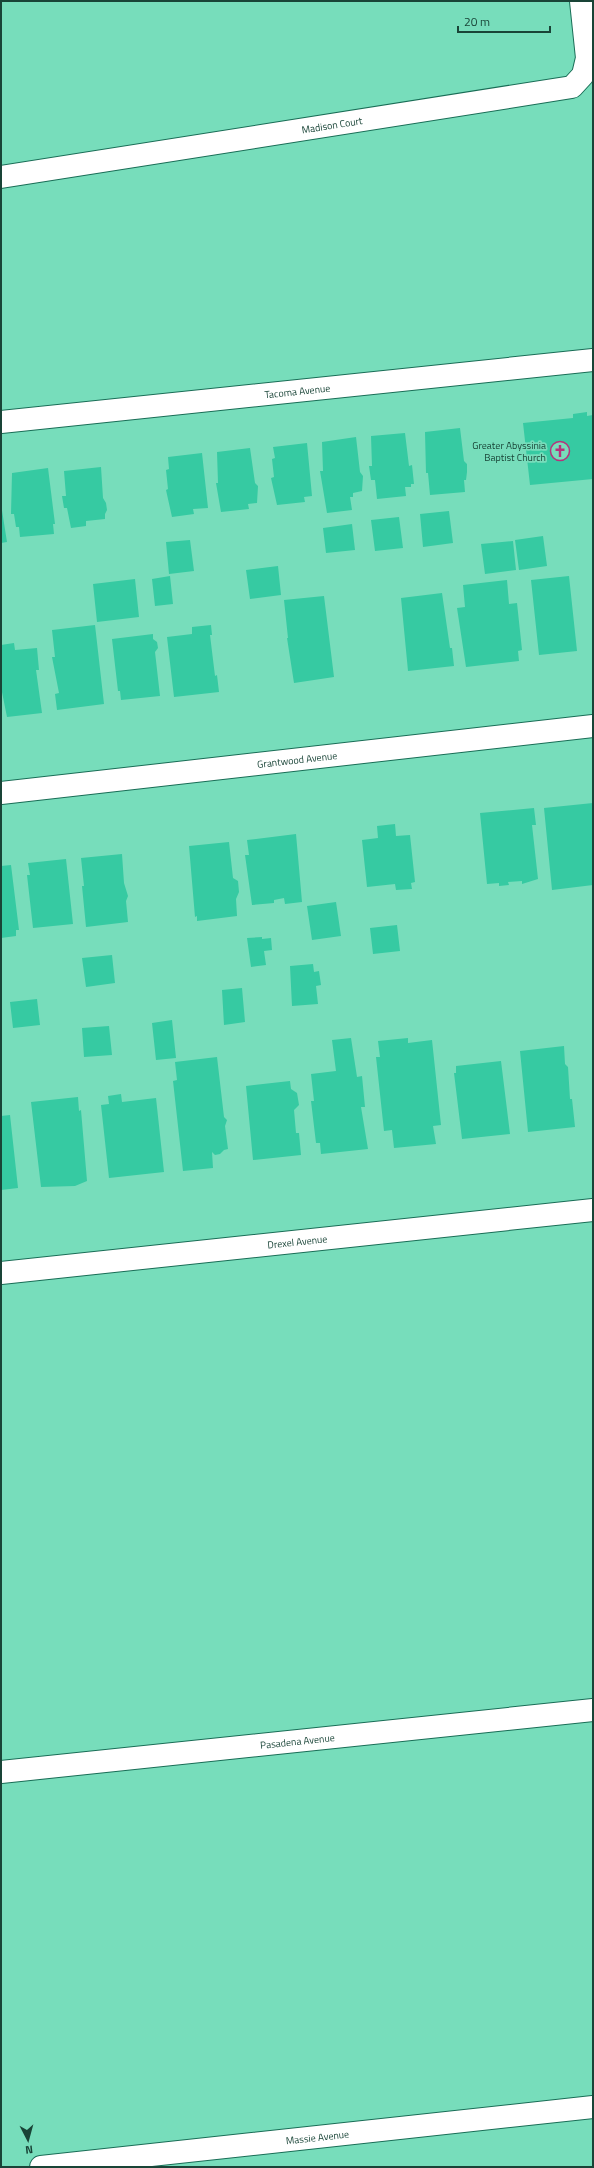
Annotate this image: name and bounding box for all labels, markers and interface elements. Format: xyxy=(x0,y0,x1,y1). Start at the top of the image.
scale bar xyxy=(458,8,550,34)
text: 20 m xyxy=(464,12,490,31)
street label: Madison Court xyxy=(300,113,364,137)
street label: Tacoma Avenue xyxy=(264,380,331,402)
place label: Greater Abyssinia Baptist Church xyxy=(472,438,546,465)
church icon: Greater Abyssinia Baptist Church xyxy=(549,440,571,462)
street label: Grantwood Avenue xyxy=(256,748,338,771)
street label: Drexel Avenue xyxy=(267,1231,328,1252)
street label: Pasadena Avenue xyxy=(259,1730,335,1752)
north arrow xyxy=(8,2120,48,2160)
street label: Massie Avenue xyxy=(285,2126,350,2148)
text: N xyxy=(24,2142,34,2158)

